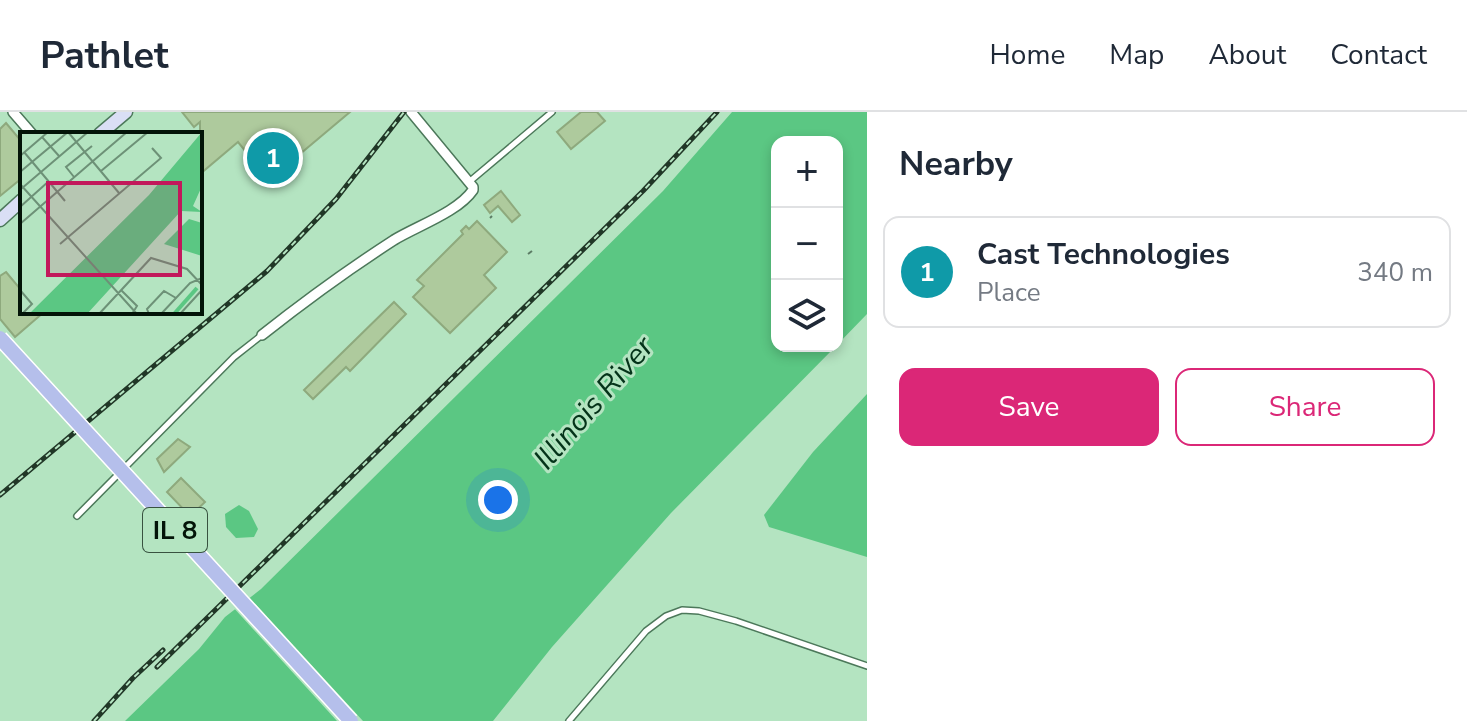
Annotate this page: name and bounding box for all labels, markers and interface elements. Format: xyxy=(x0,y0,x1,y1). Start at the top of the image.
text: Pathlet xyxy=(40,30,169,81)
text: Home xyxy=(990,36,1065,74)
text: Map xyxy=(1109,36,1164,74)
text: About xyxy=(1208,36,1286,74)
text: Contact xyxy=(1330,36,1427,74)
pin: 1 xyxy=(247,128,299,188)
inset map xyxy=(20,132,202,314)
map controls xyxy=(771,136,843,352)
button: + xyxy=(771,136,843,208)
text: Nearby xyxy=(899,141,1013,187)
button: − xyxy=(771,208,843,280)
text: Cast Technologies xyxy=(977,234,1230,275)
text: 1 xyxy=(919,255,935,290)
text: 340 m xyxy=(1357,255,1433,290)
text: Place xyxy=(977,275,1041,310)
button: layers xyxy=(771,280,843,352)
water label: Illinois River xyxy=(525,327,664,478)
button: Save xyxy=(899,368,1159,446)
button: Share xyxy=(1175,368,1435,446)
your location xyxy=(478,480,518,520)
road number: IL 8 xyxy=(143,508,207,552)

